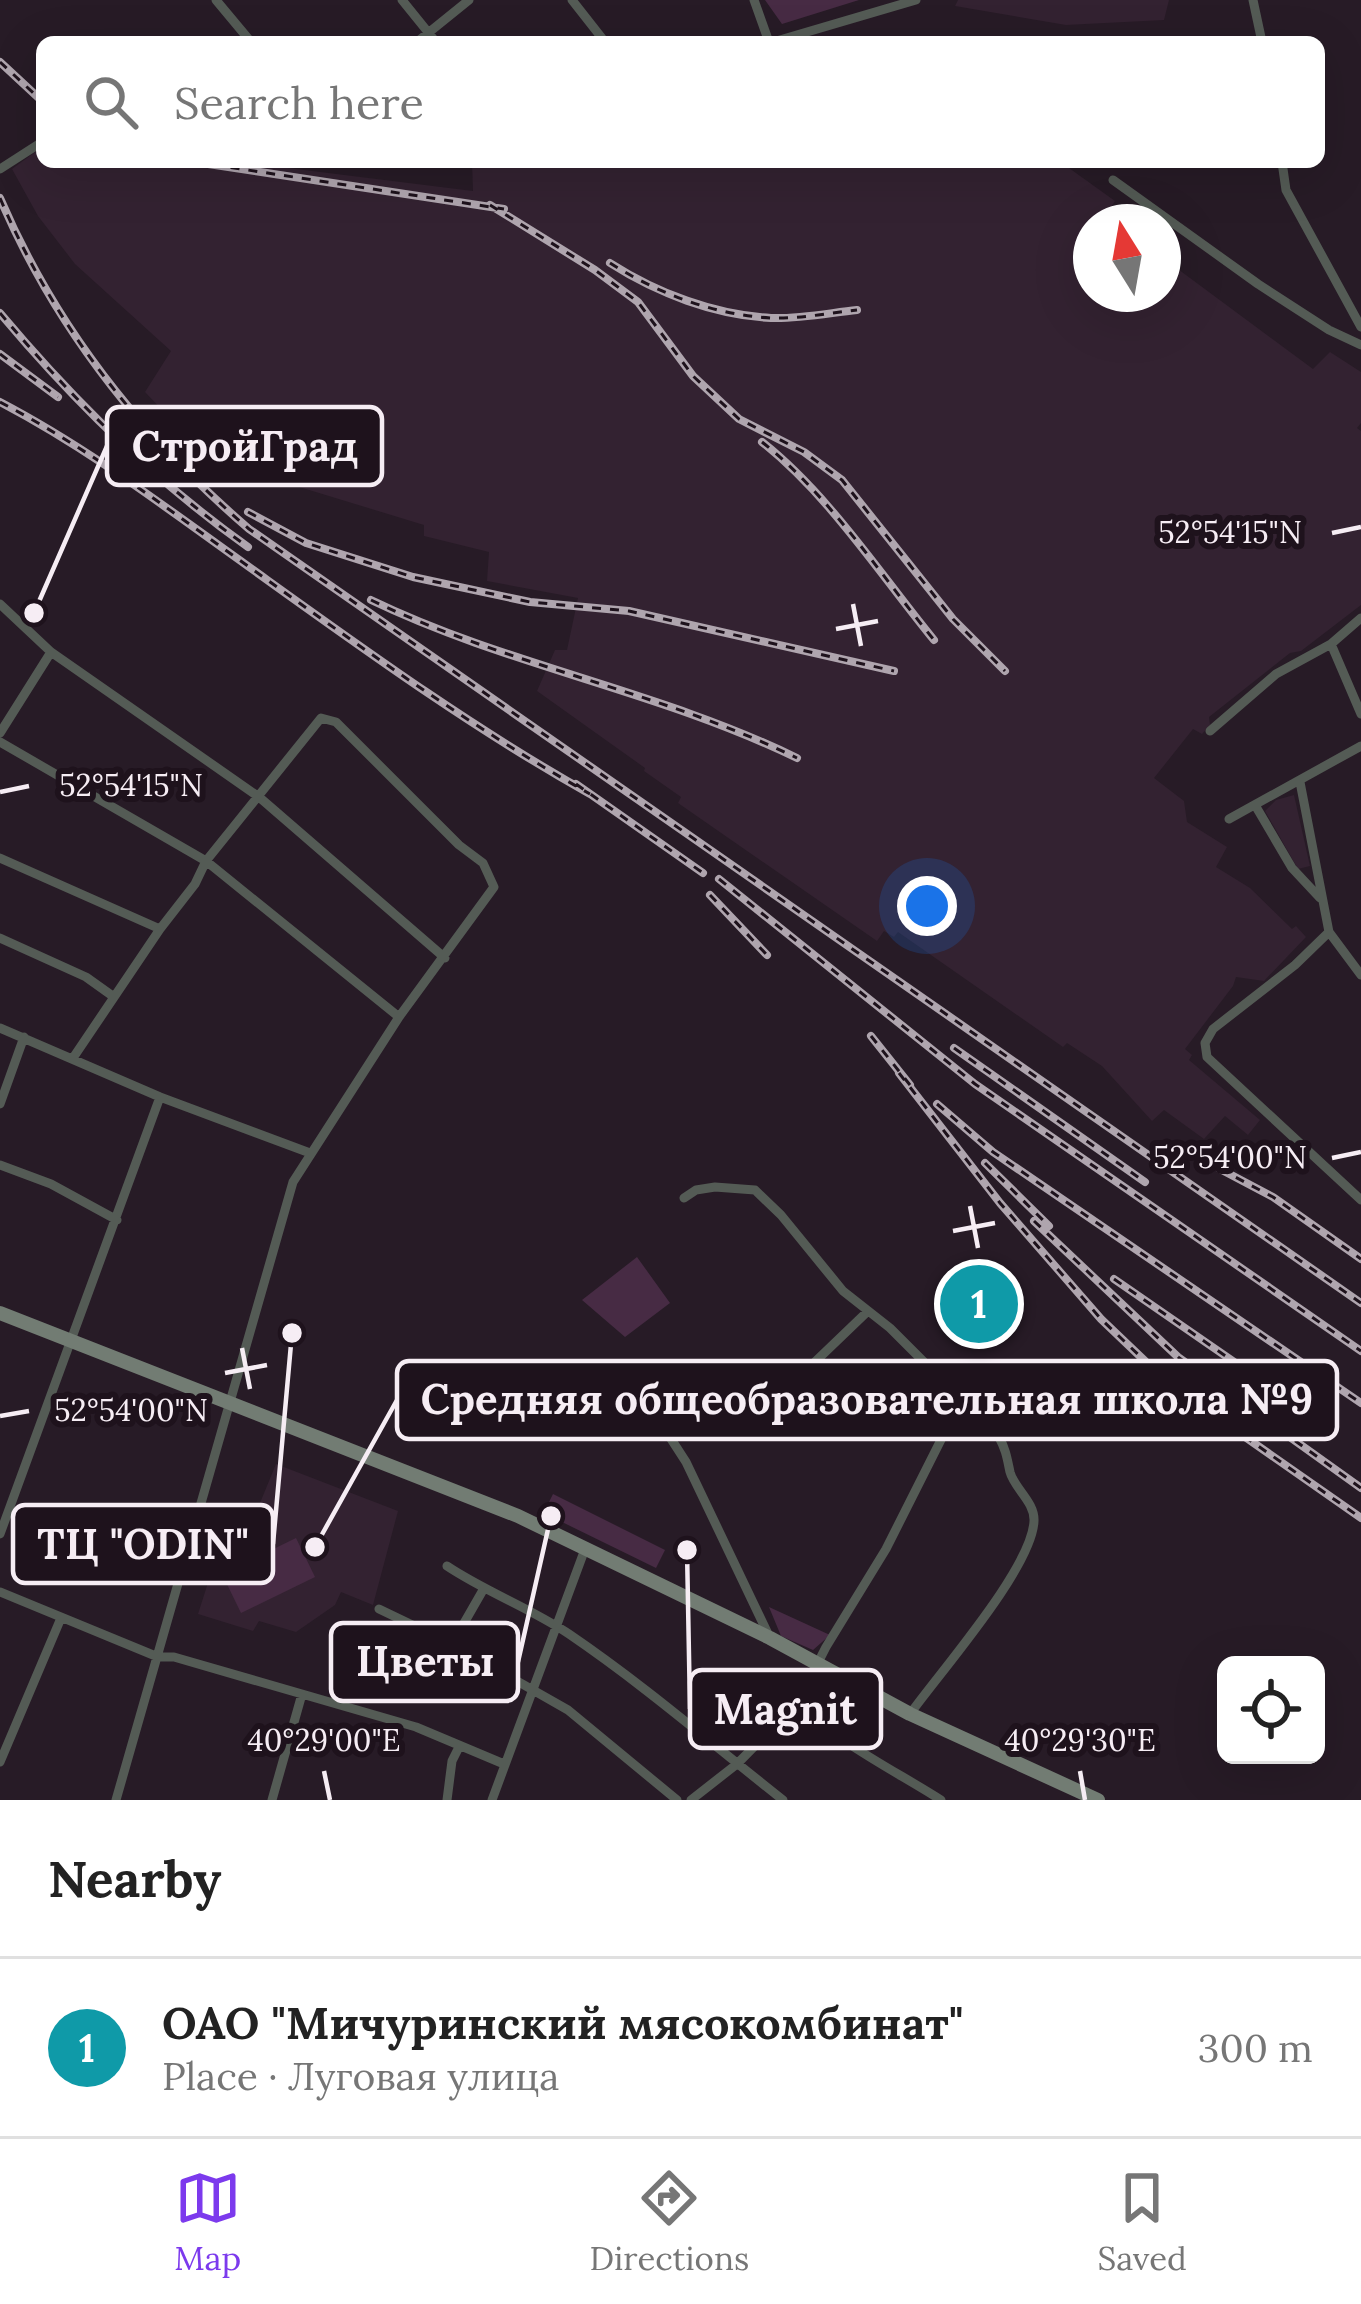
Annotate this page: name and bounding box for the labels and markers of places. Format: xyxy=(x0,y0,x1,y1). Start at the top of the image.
callout: СтройГрад xyxy=(107,407,382,485)
pin: 1 xyxy=(940,1259,1018,1349)
callout: Средняя общеобразовательная школа №9 xyxy=(397,1361,1337,1439)
callout: ТЦ "ODIN" xyxy=(13,1505,273,1583)
callout: Цветы xyxy=(331,1623,518,1701)
callout: Magnit xyxy=(690,1670,881,1748)

